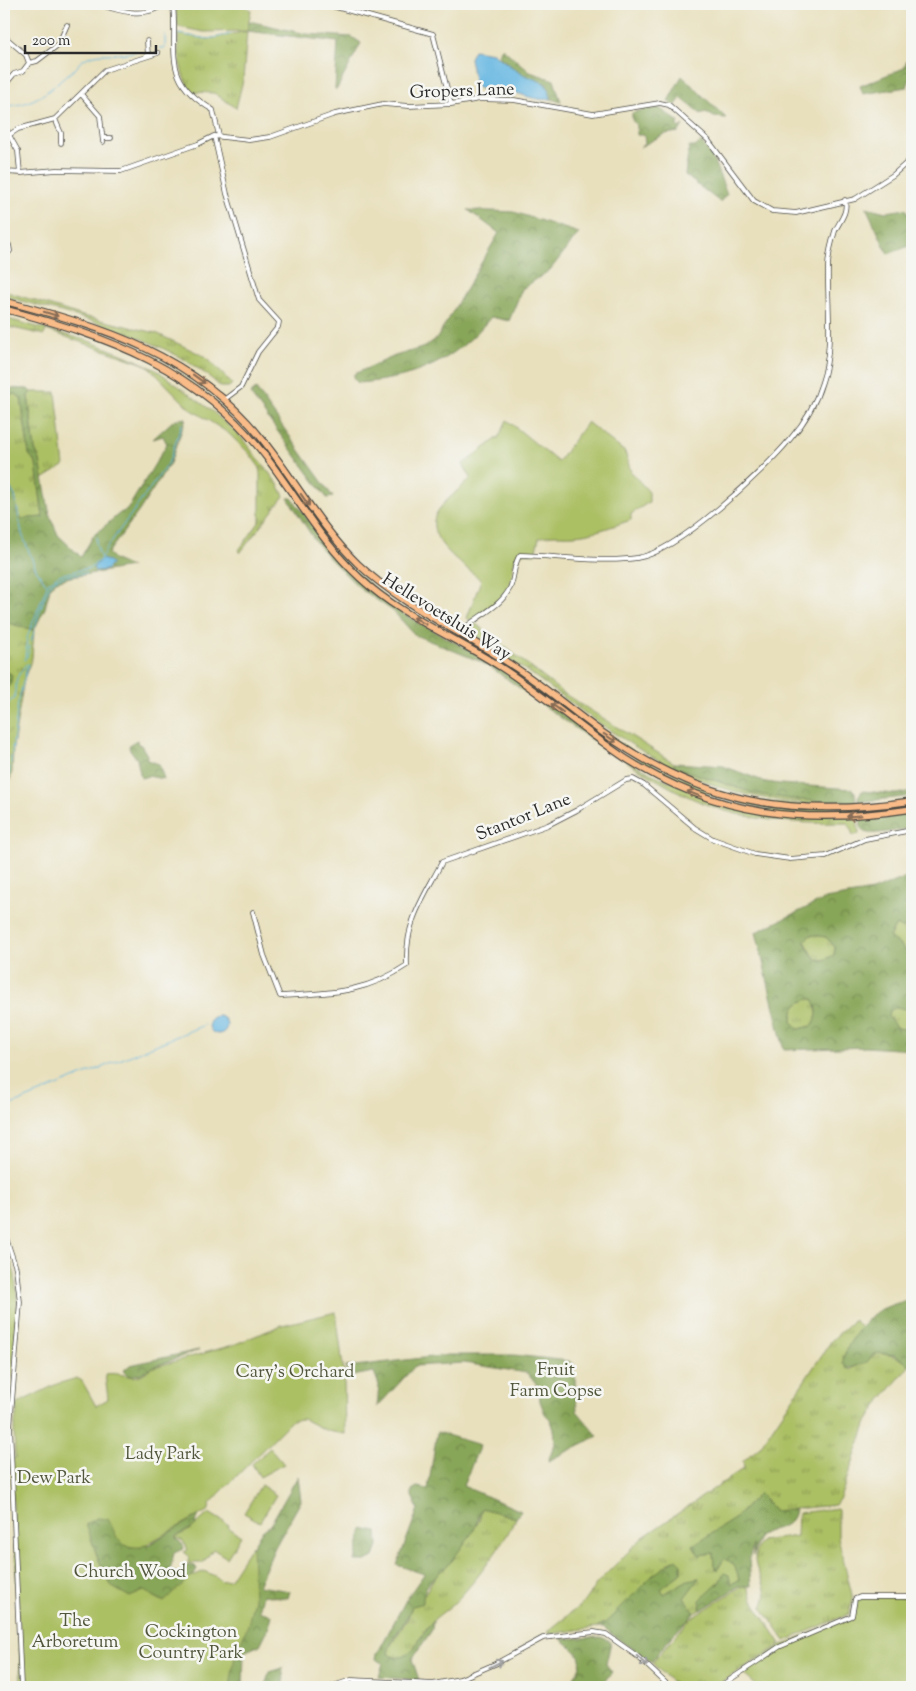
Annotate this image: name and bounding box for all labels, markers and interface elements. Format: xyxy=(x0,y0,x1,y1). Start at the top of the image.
scale bar xyxy=(25,22,156,54)
text: 200 m xyxy=(32,31,71,52)
street label: Gropers Lane xyxy=(409,77,515,107)
one-way arrow xyxy=(42,310,58,320)
one-way arrow xyxy=(192,373,205,384)
one-way arrow xyxy=(300,493,310,507)
street label: Hellevoetsluis Way xyxy=(376,567,516,668)
one-way arrow xyxy=(413,616,427,626)
one-way arrow xyxy=(550,703,564,713)
one-way arrow xyxy=(603,732,617,743)
street label: Stantor Lane xyxy=(472,787,575,849)
one-way arrow xyxy=(687,789,702,798)
one-way arrow xyxy=(846,811,862,820)
park label: Fruit Farm Copse xyxy=(510,1358,602,1405)
park label: Cary's Orchard xyxy=(236,1360,354,1386)
park label: Lady Park xyxy=(125,1442,201,1468)
park label: Dew Park xyxy=(17,1466,91,1492)
park label: Church Wood xyxy=(74,1560,186,1586)
park label: The Arboretum xyxy=(32,1609,119,1656)
park label: Cockington Country Park xyxy=(139,1620,244,1667)
one-way arrow xyxy=(636,1655,648,1667)
one-way arrow xyxy=(488,1659,503,1669)

